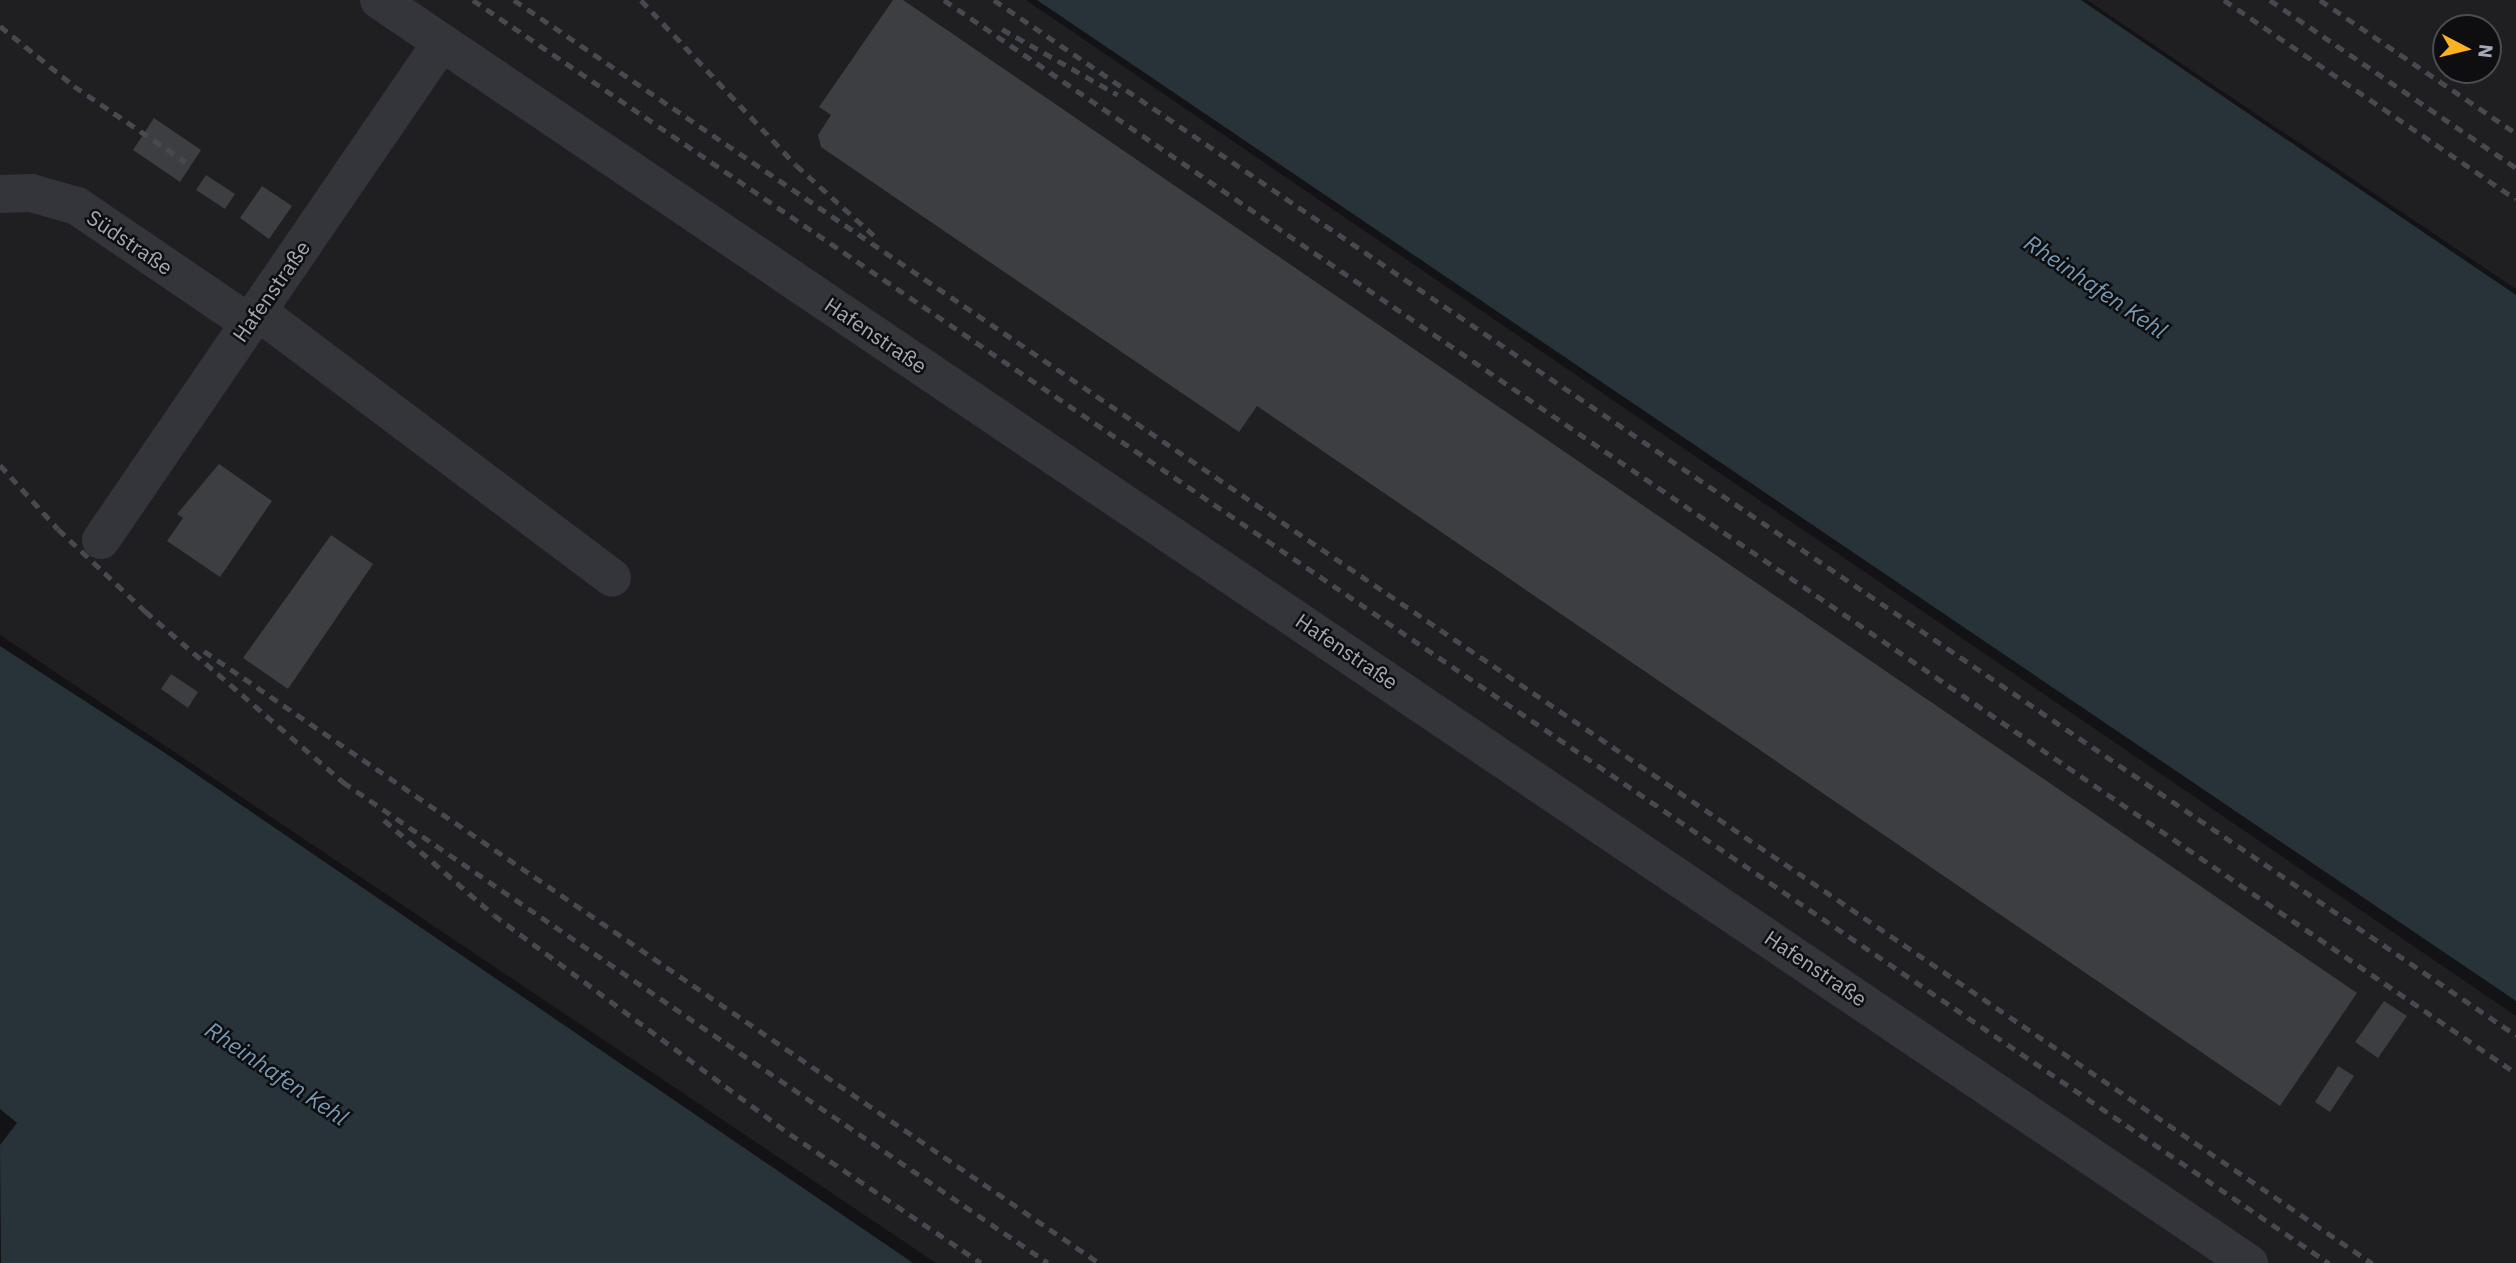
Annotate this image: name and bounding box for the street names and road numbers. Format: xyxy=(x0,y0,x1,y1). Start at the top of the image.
street label: Südstraße xyxy=(83,204,177,280)
street label: Hafenstraße xyxy=(227,236,315,346)
street label: Hafenstraße xyxy=(820,292,932,378)
street label: Hafenstraße xyxy=(1291,608,1403,694)
street label: Hafenstraße xyxy=(1760,925,1872,1011)

